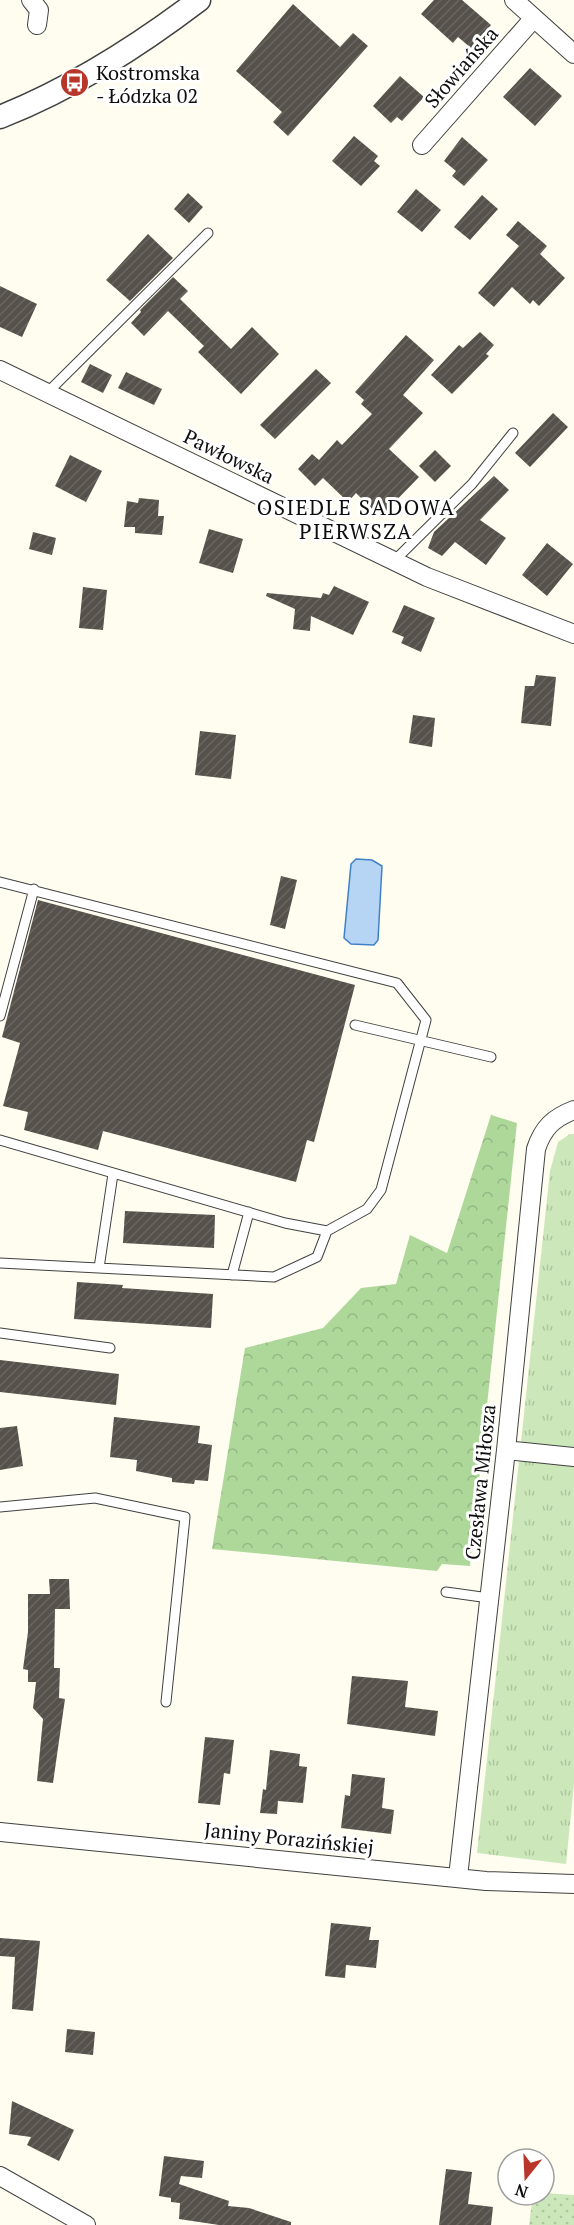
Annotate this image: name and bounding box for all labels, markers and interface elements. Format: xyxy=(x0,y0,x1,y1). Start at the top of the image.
street label: Słowiańska xyxy=(418,21,504,113)
place label: Kostromska - Łódzka 02 xyxy=(96,59,200,109)
bus stop icon: Kostromska - Łódzka 02 xyxy=(59,67,91,99)
street label: Pawłowska xyxy=(179,422,279,490)
district label: OSIEDLE SADOWA PIERWSZA xyxy=(257,493,455,545)
street label: Czesława Miłosza xyxy=(458,1403,502,1561)
street label: Janiny Porazińskiej xyxy=(203,1816,375,1860)
north arrow xyxy=(496,2147,556,2207)
text: N xyxy=(512,2179,531,2204)

